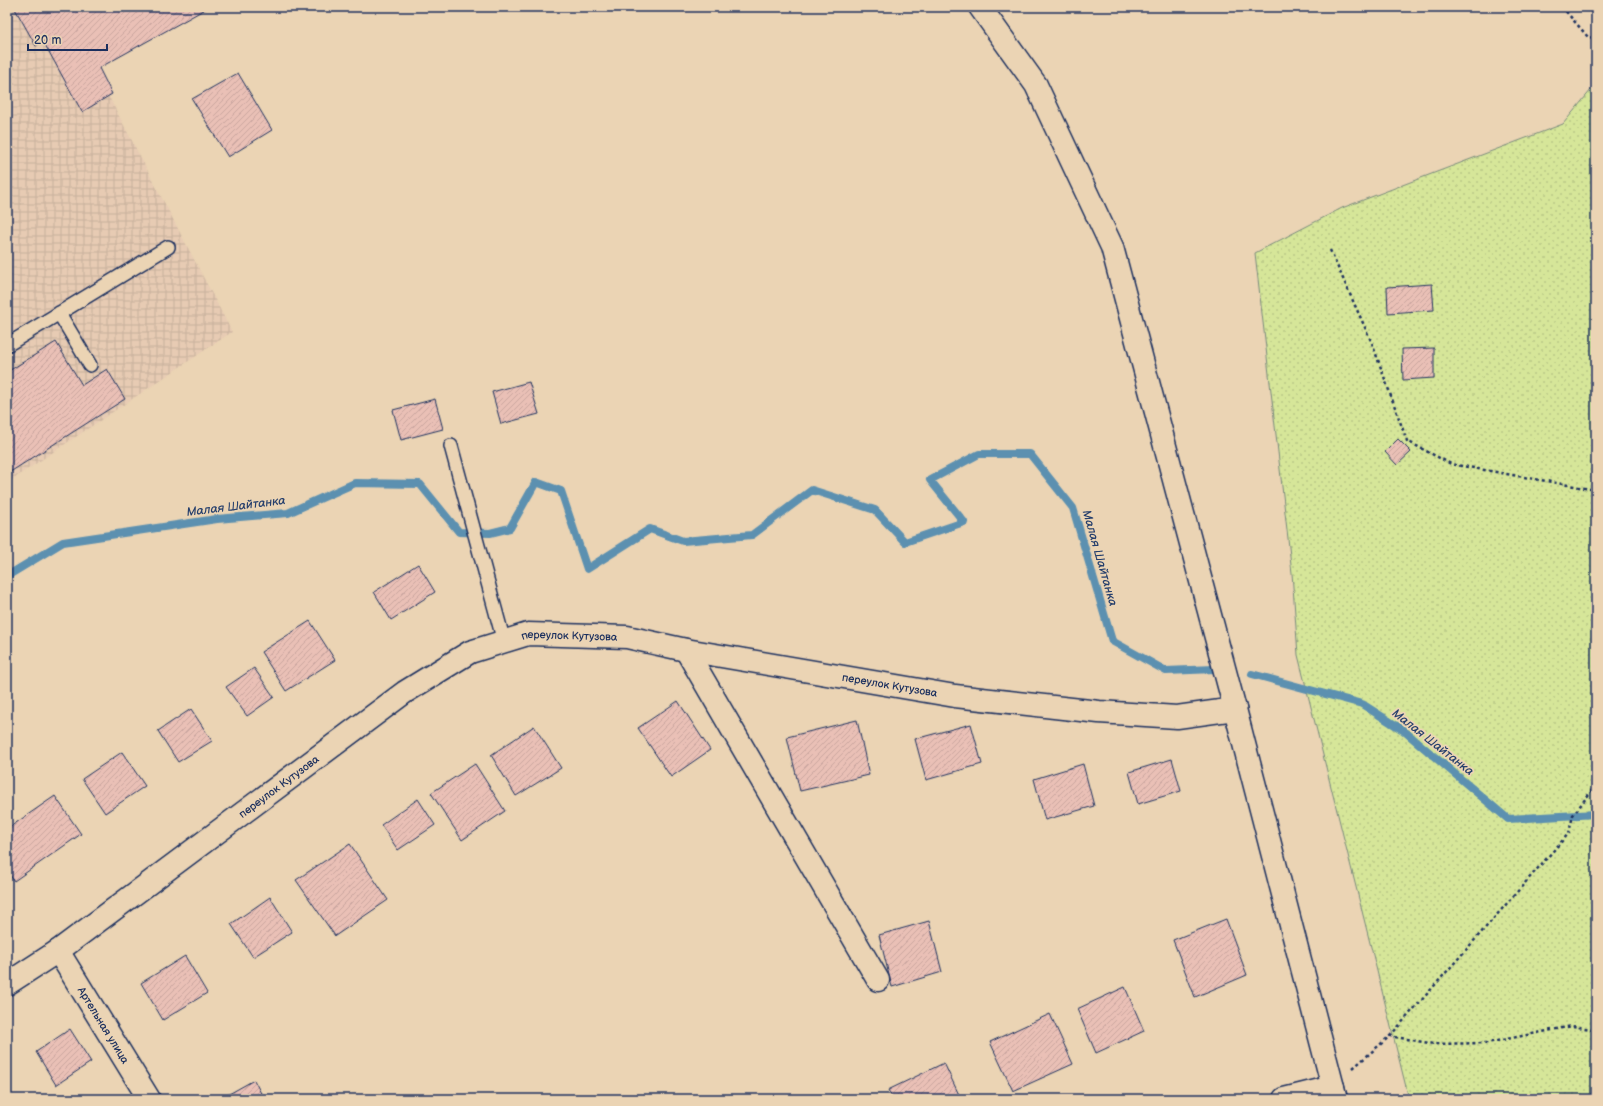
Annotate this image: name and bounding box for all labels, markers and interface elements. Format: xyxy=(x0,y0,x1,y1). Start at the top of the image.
scale bar xyxy=(28,26,107,52)
text: 20 m xyxy=(34,33,61,48)
water label: Малая Шайтанка xyxy=(186,493,286,520)
water label: Малая Шайтанка xyxy=(1079,508,1120,608)
street label: переулок Кутузова xyxy=(519,628,618,644)
street label: переулок Кутузова xyxy=(841,671,939,700)
water label: Малая Шайтанка xyxy=(1389,706,1477,779)
street label: переулок Кутузова xyxy=(236,752,322,821)
street label: Артельная улица xyxy=(74,984,132,1067)

